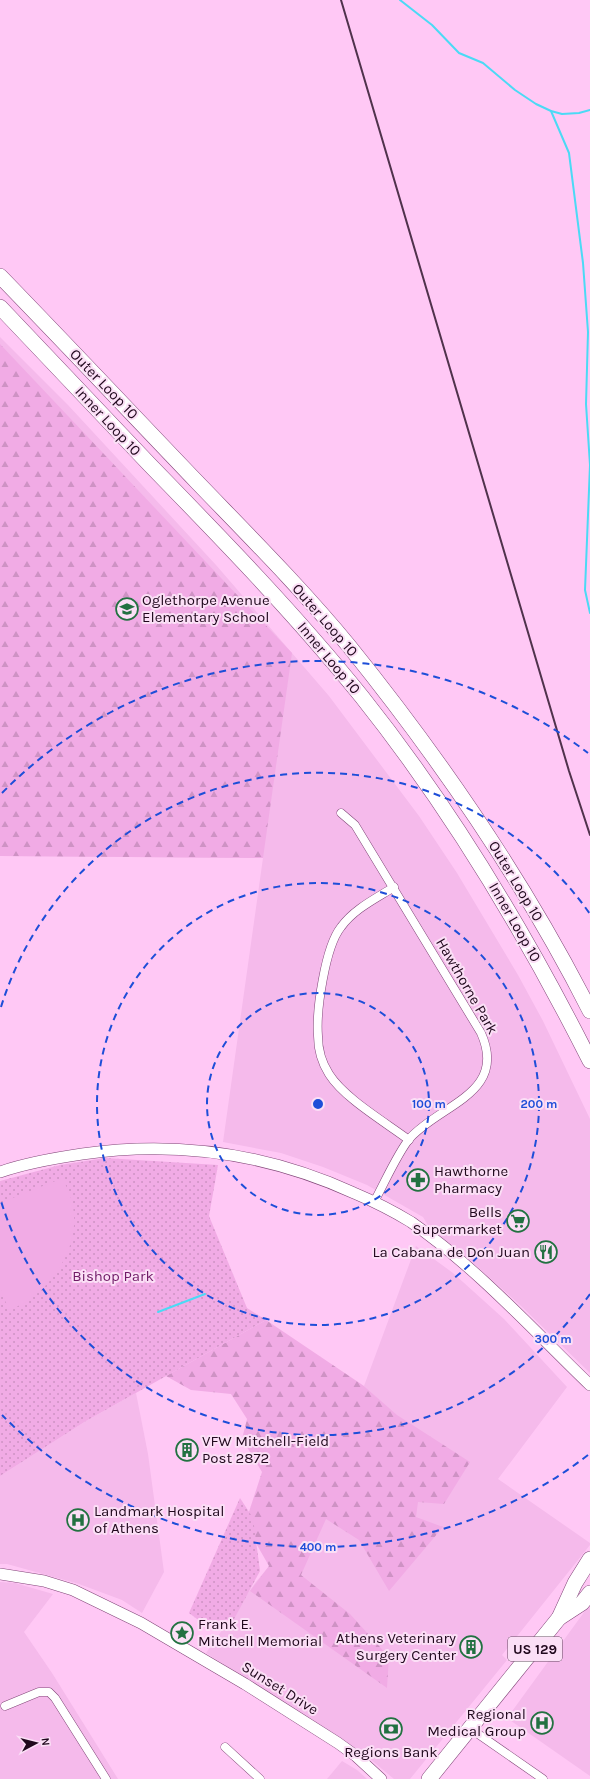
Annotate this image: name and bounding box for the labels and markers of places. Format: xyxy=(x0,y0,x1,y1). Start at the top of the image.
place label: Oglethorpe Avenue Elementary School xyxy=(142,591,270,626)
school or university icon: Oglethorpe Avenue Elementary School xyxy=(114,596,140,622)
centre of rings xyxy=(311,1097,325,1111)
place label: Hawthorne Pharmacy xyxy=(434,1162,508,1197)
pharmacy icon: Hawthorne Pharmacy xyxy=(405,1167,431,1193)
place label: Bells Supermarket xyxy=(412,1203,502,1238)
supermarket icon: Bells Supermarket xyxy=(505,1208,531,1234)
restaurant icon: La Cabana de Don Juan xyxy=(533,1239,559,1265)
place label: La Cabana de Don Juan xyxy=(372,1243,530,1261)
place label: VFW Mitchell-Field Post 2872 xyxy=(202,1432,329,1467)
building icon: VFW Mitchell-Field Post 2872 xyxy=(174,1437,200,1463)
place label: Landmark Hospital of Athens xyxy=(94,1502,224,1537)
hospital icon: Landmark Hospital of Athens xyxy=(65,1507,91,1533)
place label: Frank E. Mitchell Memorial xyxy=(198,1615,322,1650)
place icon: Frank E. Mitchell Memorial xyxy=(169,1620,195,1646)
place label: Athens Veterinary Surgery Center xyxy=(336,1629,457,1664)
building icon: Athens Veterinary Surgery Center xyxy=(458,1634,484,1660)
place label: Regional Medical Group xyxy=(427,1705,526,1740)
hospital icon: Regional Medical Group xyxy=(529,1710,555,1736)
bank icon: Regions Bank xyxy=(378,1716,404,1742)
place label: Regions Bank xyxy=(344,1743,438,1761)

